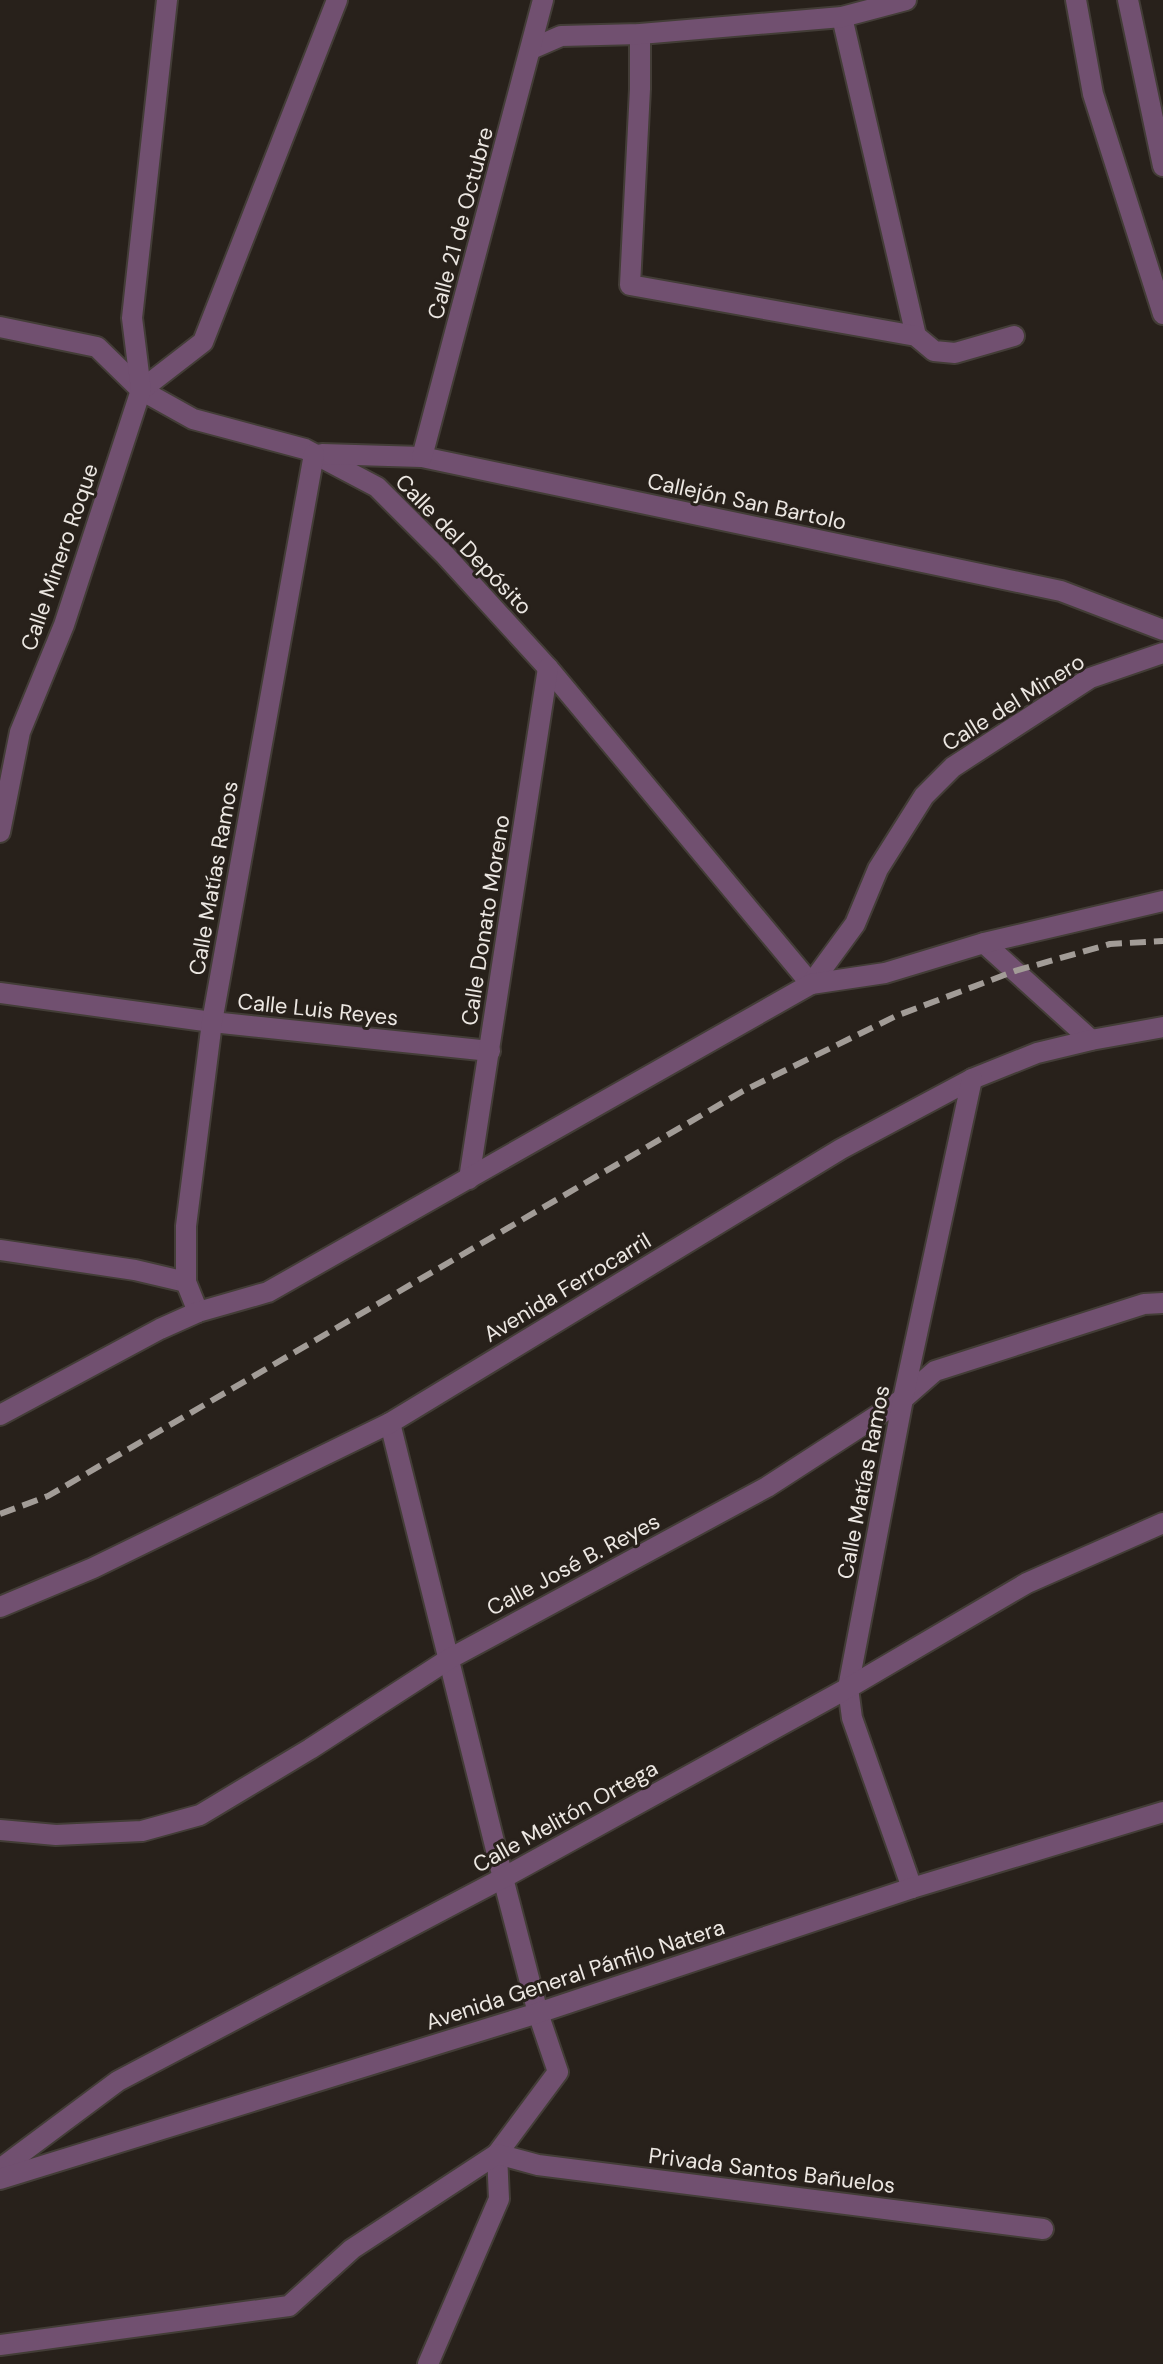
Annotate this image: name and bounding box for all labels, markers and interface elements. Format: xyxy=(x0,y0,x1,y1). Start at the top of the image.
street label: Calle 21 de Octubre xyxy=(421,124,500,322)
street label: Calle Minero Roque xyxy=(14,460,105,654)
street label: Callejón San Bartolo xyxy=(645,466,849,537)
street label: Calle del Depósito xyxy=(389,468,538,621)
street label: Calle del Minero xyxy=(937,647,1090,758)
street label: Calle Matías Ramos xyxy=(182,779,245,978)
street label: Calle Donato Moreno xyxy=(455,813,516,1028)
street label: Calle Luis Reyes xyxy=(236,987,400,1032)
street label: Avenida Ferrocarril xyxy=(478,1226,656,1349)
street label: Calle Matías Ramos xyxy=(830,1383,897,1581)
street label: Calle José B. Reyes xyxy=(482,1507,665,1622)
street label: Calle Melitón Ortega xyxy=(468,1754,663,1879)
street label: Avenida General Pánfilo Natera xyxy=(422,1912,728,2037)
street label: Privada Santos Bañuelos xyxy=(647,2141,897,2200)

